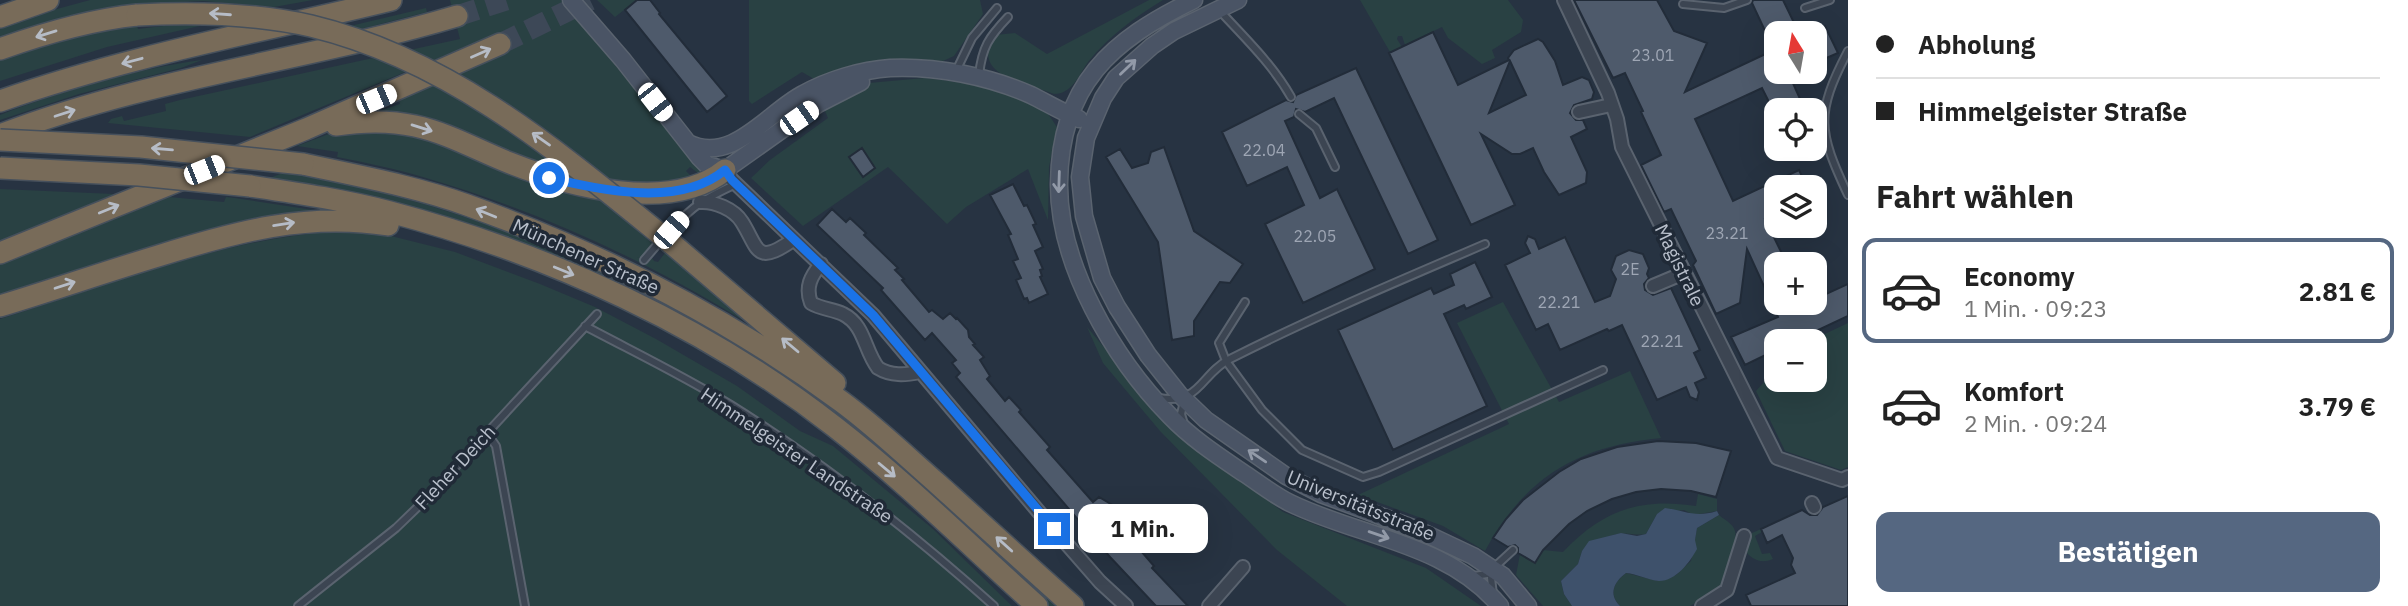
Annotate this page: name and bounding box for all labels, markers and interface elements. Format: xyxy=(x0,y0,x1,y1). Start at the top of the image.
one-way arrow xyxy=(209,7,232,20)
north arrow xyxy=(1764,21,1827,84)
map controls xyxy=(1764,21,1827,392)
text: Abholung xyxy=(1918,27,2035,61)
one-way arrow xyxy=(35,28,57,41)
house number: 23.01 xyxy=(1632,45,1674,65)
one-way arrow xyxy=(470,46,491,59)
one-way arrow xyxy=(121,55,144,68)
one-way arrow xyxy=(1119,59,1136,76)
car xyxy=(634,79,677,125)
car xyxy=(353,81,400,117)
text: Himmelgeister Straße xyxy=(1918,94,2187,128)
car xyxy=(776,97,823,139)
button: locate xyxy=(1764,98,1827,161)
one-way arrow xyxy=(53,106,75,118)
one-way arrow xyxy=(410,123,432,136)
one-way arrow xyxy=(532,132,551,146)
house number: 22.04 xyxy=(1243,140,1285,160)
one-way arrow xyxy=(151,142,174,155)
car xyxy=(181,152,228,188)
route start xyxy=(533,162,565,194)
one-way arrow xyxy=(1053,170,1066,193)
button: layers xyxy=(1764,175,1827,238)
text: Fahrt wählen xyxy=(1876,175,2074,217)
one-way arrow xyxy=(97,202,119,215)
one-way arrow xyxy=(476,205,497,218)
car xyxy=(650,207,693,253)
street label: Münchener Straße xyxy=(509,213,663,299)
one-way arrow xyxy=(272,217,295,230)
street label: Magistrale xyxy=(1650,220,1710,310)
house number: 23.21 xyxy=(1706,223,1748,243)
house number: 22.05 xyxy=(1294,226,1336,246)
button: + xyxy=(1764,252,1827,315)
house number: 2E xyxy=(1621,259,1639,279)
icon: car xyxy=(1880,259,1943,322)
text: Economy xyxy=(1964,259,2075,293)
one-way arrow xyxy=(553,265,574,278)
text: 2.81 € xyxy=(2299,274,2376,308)
one-way arrow xyxy=(54,278,76,291)
house number: 22.21 xyxy=(1538,292,1580,312)
text: 1 Min. · 09:23 xyxy=(1964,293,2107,323)
button: − xyxy=(1764,329,1827,392)
house number: 22.21 xyxy=(1641,331,1683,351)
one-way arrow xyxy=(781,337,799,352)
icon: car xyxy=(1880,374,1943,437)
text: Komfort xyxy=(1964,374,2064,408)
street label: Himmelgeister Landstraße xyxy=(696,382,898,528)
text: 3.79 € xyxy=(2299,389,2376,423)
text: 2 Min. · 09:24 xyxy=(1964,408,2107,438)
street label: Fleher Deich xyxy=(410,420,500,514)
one-way arrow xyxy=(1247,449,1267,463)
one-way arrow xyxy=(878,462,896,478)
street label: Universitätsstraße xyxy=(1284,464,1438,546)
callout: 1 Min. xyxy=(1078,504,1208,554)
button: Bestätigen xyxy=(1876,512,2380,592)
route end xyxy=(1038,513,1070,545)
text: 1 Min. xyxy=(1110,513,1176,543)
one-way arrow xyxy=(1368,530,1390,542)
one-way arrow xyxy=(995,536,1013,552)

